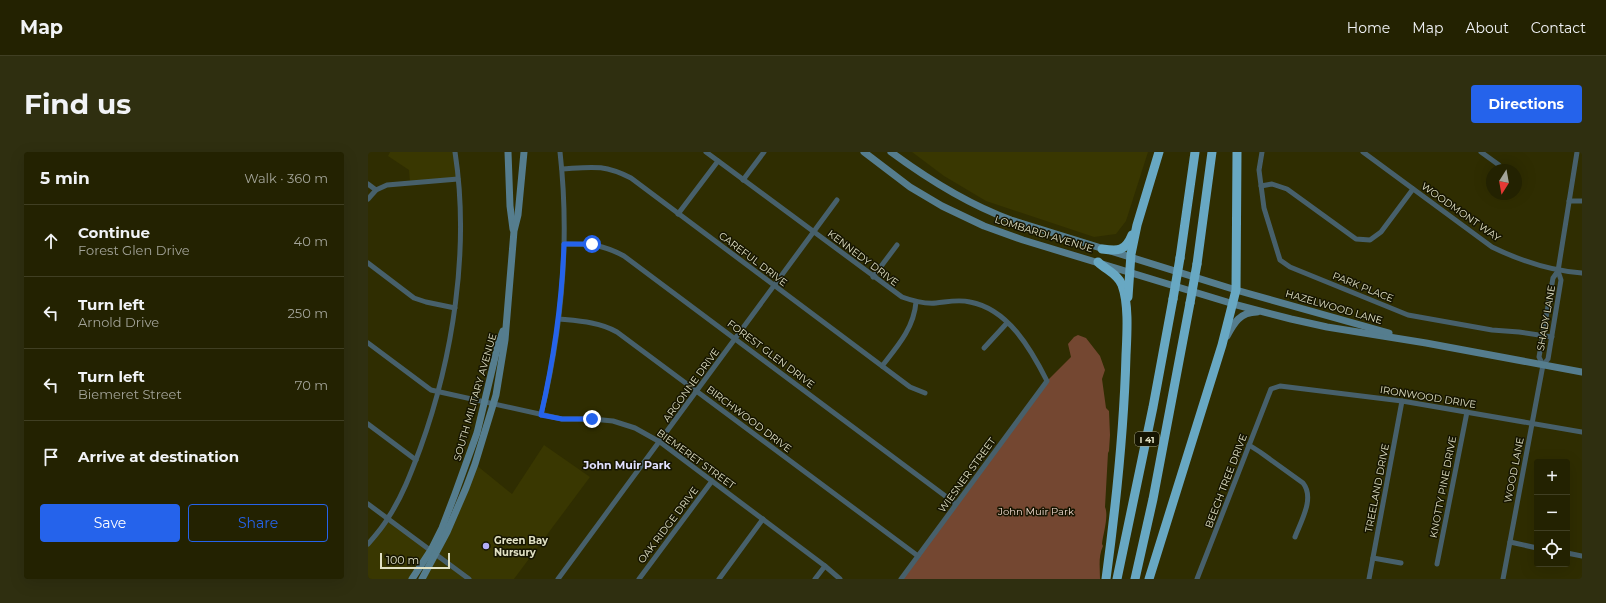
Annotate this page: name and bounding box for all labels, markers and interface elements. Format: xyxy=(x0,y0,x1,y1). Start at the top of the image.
text: Map xyxy=(20,16,63,39)
text: Home xyxy=(1347,19,1390,37)
text: Map xyxy=(1412,19,1443,37)
text: About xyxy=(1465,19,1509,37)
text: Contact xyxy=(1531,19,1586,37)
button: Directions xyxy=(1471,85,1582,123)
text: Find us xyxy=(24,87,131,121)
north arrow xyxy=(1486,164,1522,200)
text: 5 min xyxy=(40,168,90,188)
text: Walk · 360 m xyxy=(244,170,328,186)
street label: WOODMONT WAY xyxy=(1419,180,1504,245)
street label: LOMBARDI AVENUE xyxy=(993,213,1095,255)
text: Continue xyxy=(78,223,150,242)
street label: KENNEDY DRIVE xyxy=(825,227,901,289)
street label: CAREFUL DRIVE xyxy=(716,229,790,289)
icon: ahead xyxy=(40,230,62,252)
text: 40 m xyxy=(294,233,328,249)
route start xyxy=(583,235,601,253)
text: Forest Glen Drive xyxy=(78,242,190,258)
street label: PARK PLACE xyxy=(1331,269,1396,305)
street label: SHADY LANE xyxy=(1534,284,1558,352)
street label: HAZELWOOD LANE xyxy=(1284,287,1384,327)
text: Turn left xyxy=(78,295,145,314)
icon: left xyxy=(40,302,62,324)
text: 250 m xyxy=(287,305,328,321)
text: Arnold Drive xyxy=(78,314,159,330)
street label: FOREST GLEN DRIVE xyxy=(725,317,817,391)
street label: SOUTH MILITARY AVENUE xyxy=(451,331,500,462)
street label: ARGONNE DRIVE xyxy=(660,345,722,424)
text: Turn left xyxy=(78,367,145,386)
icon: left xyxy=(40,374,62,396)
text: 70 m xyxy=(295,377,328,393)
street label: BIRCHWOOD DRIVE xyxy=(704,383,794,455)
street label: IRONWOOD DRIVE xyxy=(1379,383,1477,411)
text: Biemeret Street xyxy=(78,386,182,402)
route end xyxy=(583,410,601,428)
street label: BIEMERET STREET xyxy=(654,426,738,492)
road number: I 41 xyxy=(1135,432,1159,446)
street label: BEECH TREE DRIVE xyxy=(1202,432,1250,530)
street label: WIESNER STREET xyxy=(935,435,999,515)
street label: KNOTTY PINE DRIVE xyxy=(1427,435,1459,539)
street label: WOOD LANE xyxy=(1501,436,1527,504)
street label: TREELAND DRIVE xyxy=(1362,442,1392,534)
icon: arrive xyxy=(40,446,62,468)
text: Arrive at destination xyxy=(78,447,239,466)
district label: John Muir Park xyxy=(582,458,671,472)
map controls xyxy=(1534,459,1570,567)
button: + xyxy=(1534,459,1570,495)
street label: OAK RIDGE DRIVE xyxy=(635,484,701,566)
button: − xyxy=(1534,495,1570,531)
button: Save xyxy=(40,504,180,542)
button: Share xyxy=(188,504,328,542)
park label: John Muir Park xyxy=(997,505,1074,518)
button: locate xyxy=(1534,531,1570,567)
place label: Green Bay Nursury xyxy=(494,534,549,559)
marker: Green Bay Nursury xyxy=(481,541,491,551)
scale bar xyxy=(380,551,450,570)
text: 100 m xyxy=(386,553,419,567)

